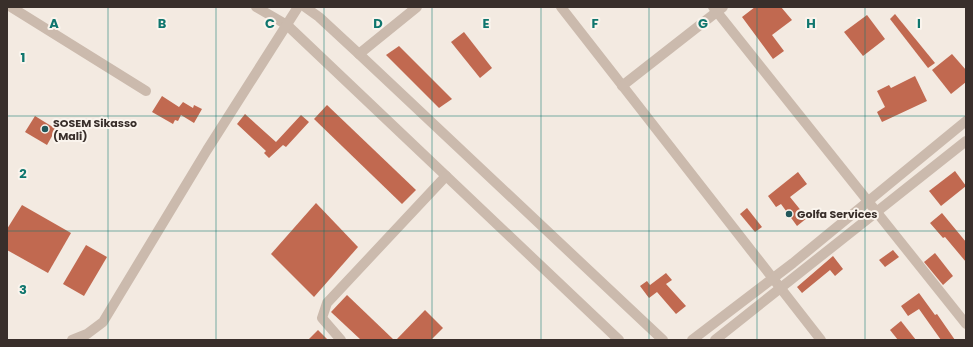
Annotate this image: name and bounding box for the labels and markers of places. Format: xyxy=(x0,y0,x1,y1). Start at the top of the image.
place label: SOSEM Sikasso (Mali) xyxy=(53,115,137,144)
marker: SOSEM Sikasso (Mali) xyxy=(40,124,50,134)
place label: Golfa Services xyxy=(797,206,877,222)
marker: Golfa Services xyxy=(784,209,794,219)

